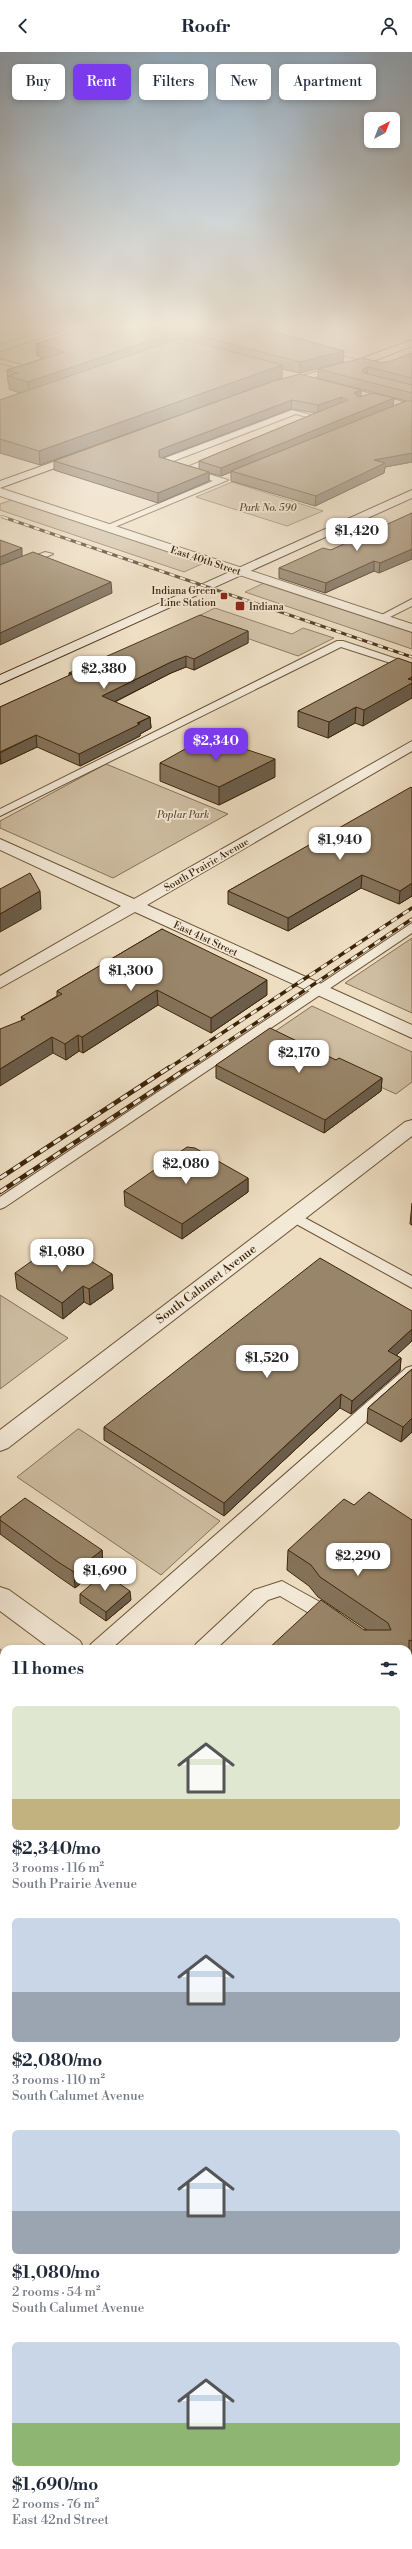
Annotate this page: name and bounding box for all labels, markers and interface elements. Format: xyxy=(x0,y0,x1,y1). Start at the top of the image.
icon: back xyxy=(12,15,34,37)
text: Roofr xyxy=(181,15,231,38)
icon: person xyxy=(378,15,400,37)
chip: Buy xyxy=(12,64,65,100)
chip: Rent xyxy=(73,64,131,100)
chip: Filters xyxy=(139,64,208,100)
chip: New xyxy=(216,64,271,100)
chip: Apartment xyxy=(279,64,376,100)
north arrow xyxy=(364,112,400,148)
map controls xyxy=(364,112,400,148)
park label: Park No. 590 xyxy=(239,502,297,514)
pin: $1,420 xyxy=(324,518,390,552)
text: $1,420 xyxy=(335,523,379,539)
street label: East 40th Street xyxy=(169,544,243,578)
place label: Indiana Green Line Station xyxy=(151,585,216,609)
marker: Indiana Green Line Station xyxy=(219,591,229,601)
marker: Indiana xyxy=(234,600,246,612)
place label: Indiana xyxy=(249,601,285,613)
pin: $2,380 xyxy=(71,656,137,690)
text: $2,380 xyxy=(81,661,127,677)
pin: $2,340 xyxy=(183,728,249,762)
text: $2,340 xyxy=(193,733,239,749)
park label: Poplar Park xyxy=(156,809,209,821)
pin: $1,940 xyxy=(307,827,373,861)
text: $1,940 xyxy=(318,832,362,848)
street label: South Prairie Avenue xyxy=(162,836,251,894)
street label: East 41st Street xyxy=(172,919,240,959)
pin: $1,300 xyxy=(98,958,164,992)
text: $1,300 xyxy=(109,963,153,979)
pin: $2,170 xyxy=(266,1040,332,1074)
text: $2,170 xyxy=(278,1045,320,1061)
pin: $2,080 xyxy=(153,1151,219,1185)
text: $2,080 xyxy=(162,1156,210,1172)
pin: $1,080 xyxy=(29,1239,95,1273)
street label: South Calumet Avenue xyxy=(153,1242,260,1327)
text: $1,080 xyxy=(39,1244,85,1260)
pin: $1,520 xyxy=(234,1345,300,1379)
text: $1,520 xyxy=(245,1350,289,1366)
pin: $2,290 xyxy=(325,1543,391,1577)
text: $2,290 xyxy=(335,1548,381,1564)
pin: $1,690 xyxy=(72,1558,138,1592)
text: $1,690 xyxy=(83,1563,127,1579)
text: 11 homes xyxy=(12,1658,84,1680)
icon: filters xyxy=(378,1658,400,1680)
icon: home xyxy=(170,1732,242,1804)
text: $2,340/mo xyxy=(12,1838,101,1860)
text: 3 rooms · 116 m² xyxy=(12,1860,104,1876)
text: South Prairie Avenue xyxy=(12,1876,137,1892)
icon: home xyxy=(170,1944,242,2016)
text: $2,080/mo xyxy=(12,2050,102,2072)
text: 3 rooms · 110 m² xyxy=(12,2072,105,2088)
text: South Calumet Avenue xyxy=(12,2088,144,2104)
icon: home xyxy=(170,2156,242,2228)
text: $1,080/mo xyxy=(12,2262,100,2284)
text: 2 rooms · 54 m² xyxy=(12,2284,101,2300)
text: South Calumet Avenue xyxy=(12,2300,144,2316)
icon: home xyxy=(170,2368,242,2440)
text: $1,690/mo xyxy=(12,2474,98,2496)
text: 2 rooms · 76 m² xyxy=(12,2496,99,2512)
text: East 42nd Street xyxy=(12,2512,109,2528)

